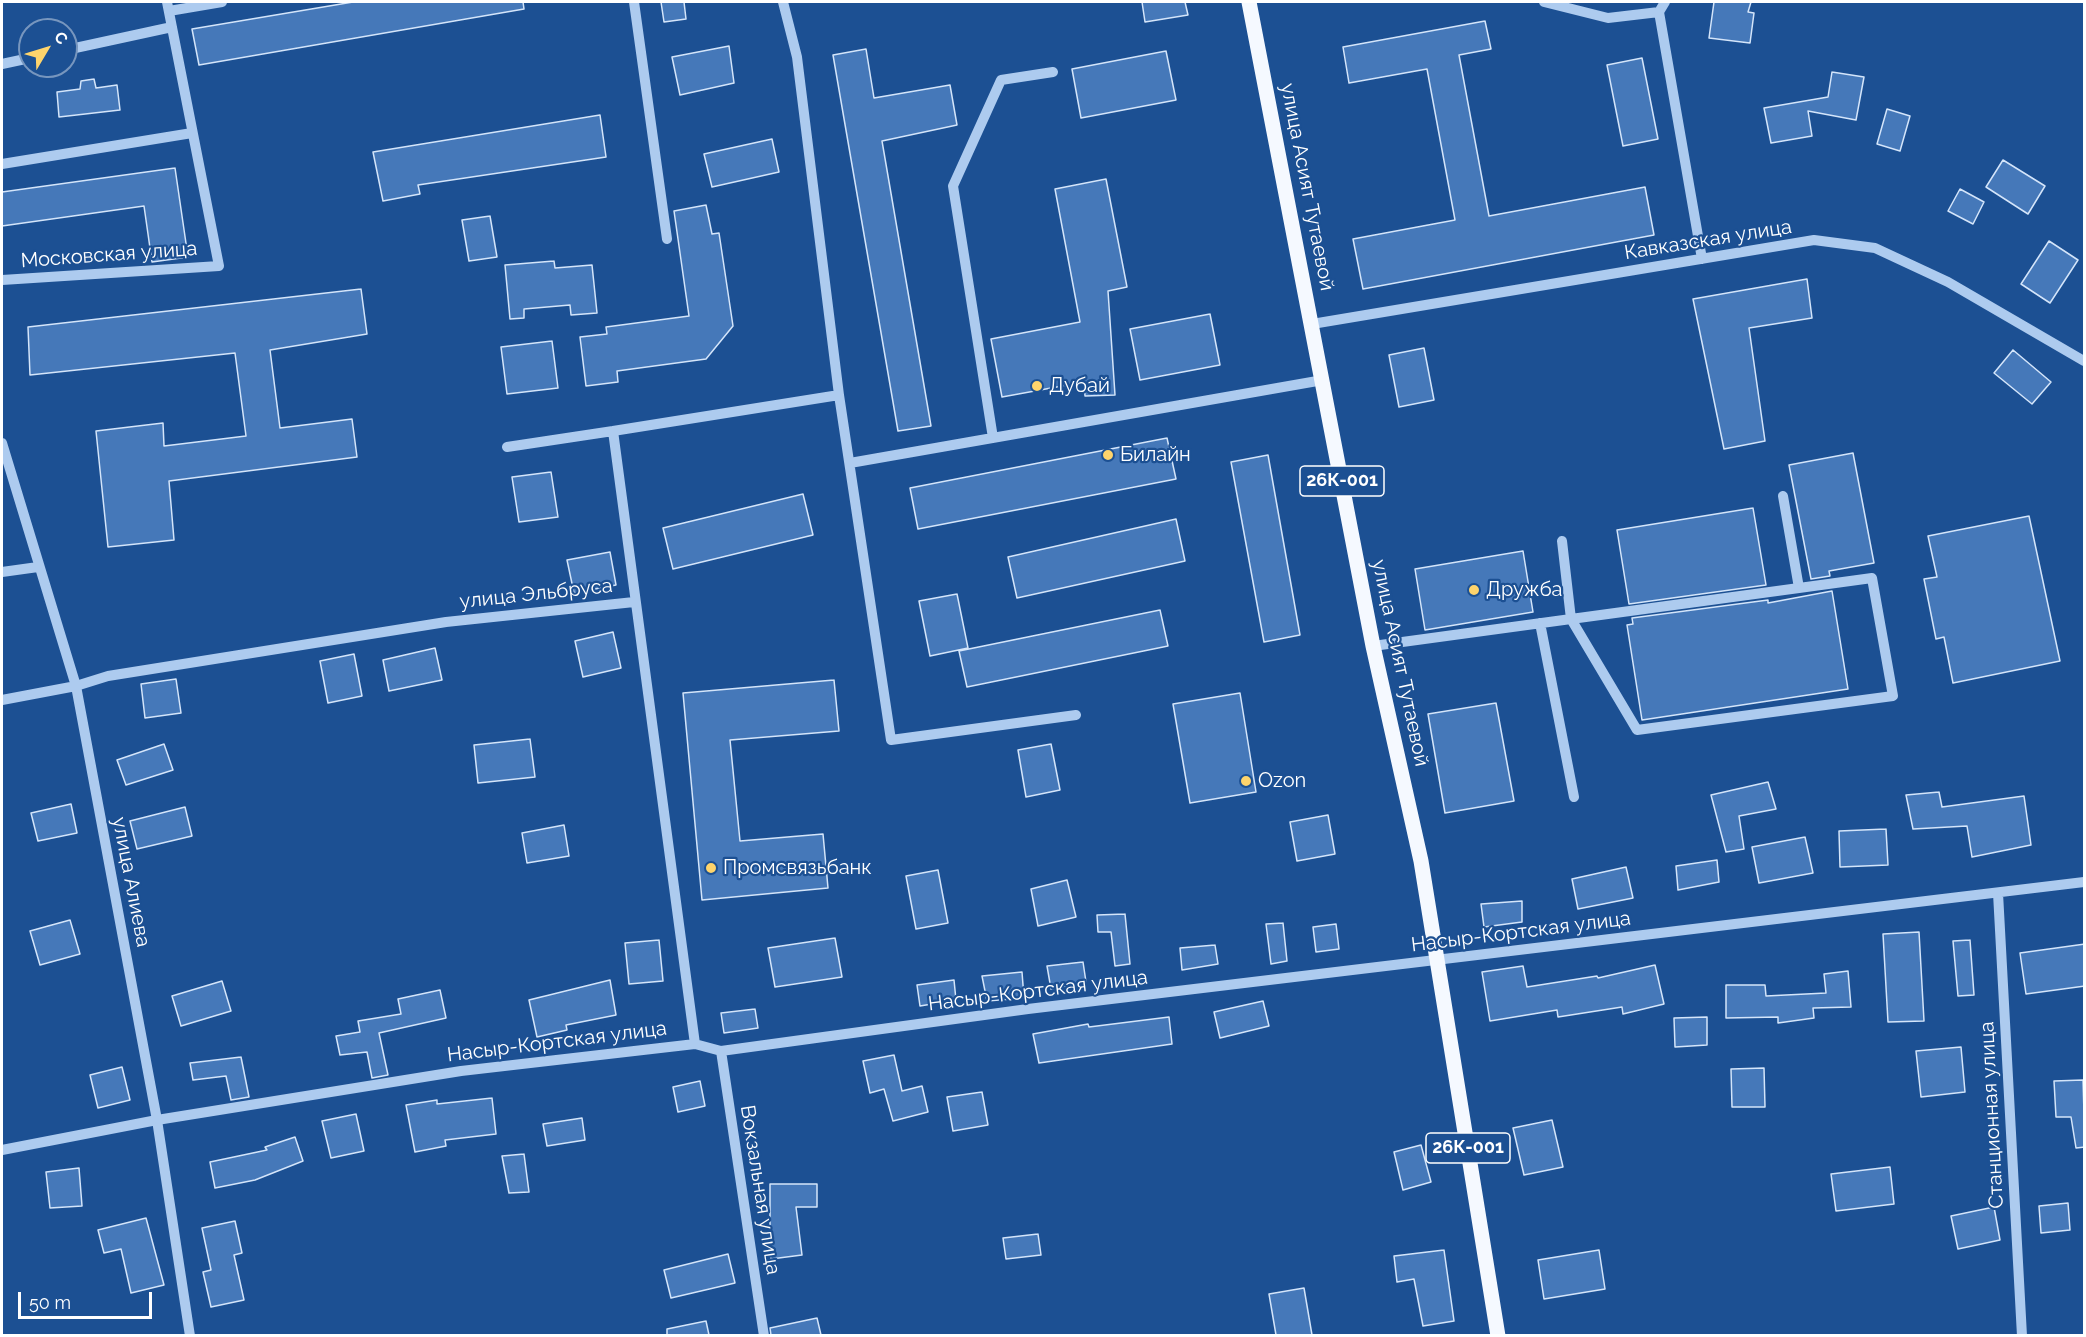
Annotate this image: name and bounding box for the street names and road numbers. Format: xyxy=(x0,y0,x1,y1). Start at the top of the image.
street label: улица Асият Тутаевой xyxy=(1275,81,1339,293)
street label: Кавказская улица xyxy=(1623,215,1793,265)
street label: Московская улица xyxy=(20,237,198,273)
road number: 26К-001 xyxy=(1300,466,1384,496)
street label: улица Асият Тутаевой xyxy=(1366,557,1434,769)
street label: улица Эльбруса xyxy=(458,574,614,614)
street label: улица Алиева xyxy=(107,815,155,949)
street label: Насыр-Кортская улица xyxy=(1410,907,1632,957)
street label: Насыр-Кортская улица xyxy=(927,966,1149,1016)
street label: Насыр-Кортская улица xyxy=(446,1017,668,1067)
street label: Станционная улица xyxy=(1975,1021,2009,1209)
street label: Вокзальная улица xyxy=(735,1103,785,1277)
road number: 26К-001 xyxy=(1426,1133,1510,1163)

